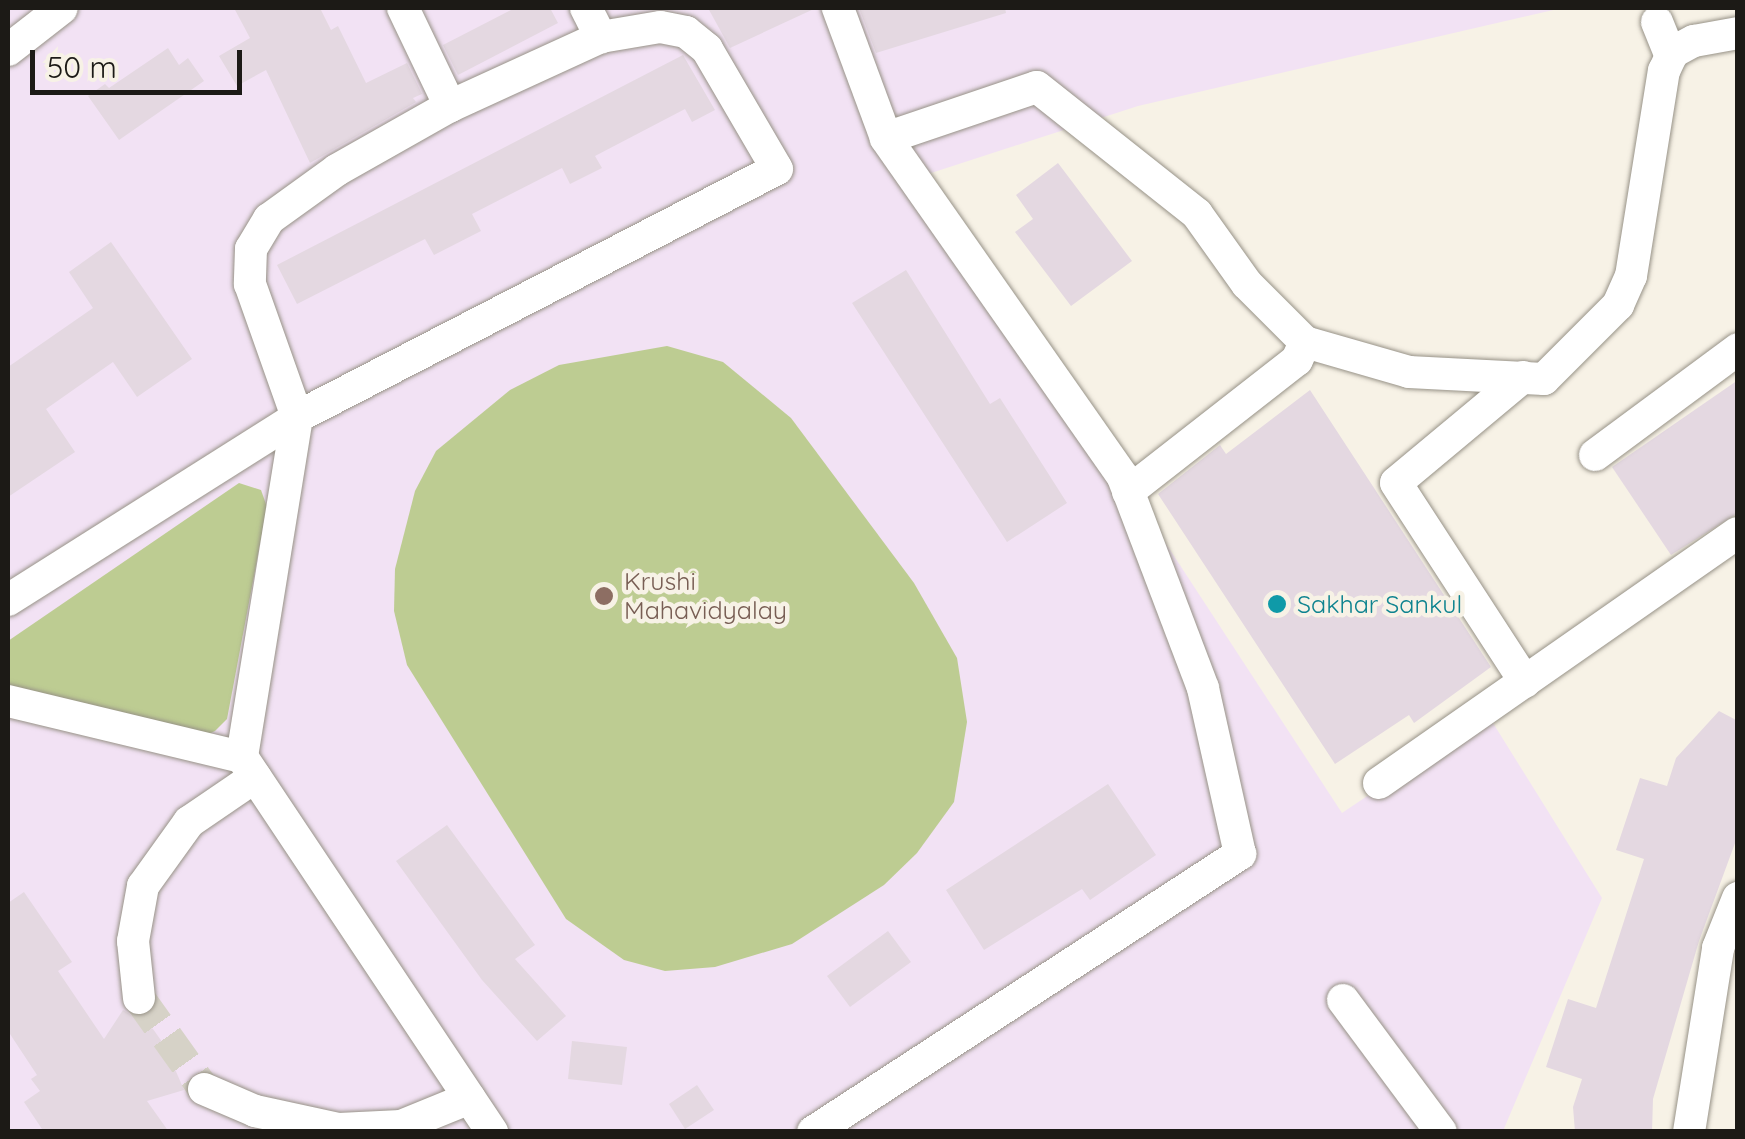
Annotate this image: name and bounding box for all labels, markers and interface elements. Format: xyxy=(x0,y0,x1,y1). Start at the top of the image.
scale bar xyxy=(35,30,248,92)
text: 50 m xyxy=(47,48,117,86)
place label: Krushi Mahavidyalay xyxy=(624,567,787,626)
marker: Krushi Mahavidyalay xyxy=(593,585,615,607)
place label: Sakhar Sankul xyxy=(1297,589,1462,619)
marker: Sakhar Sankul xyxy=(1266,593,1288,615)

